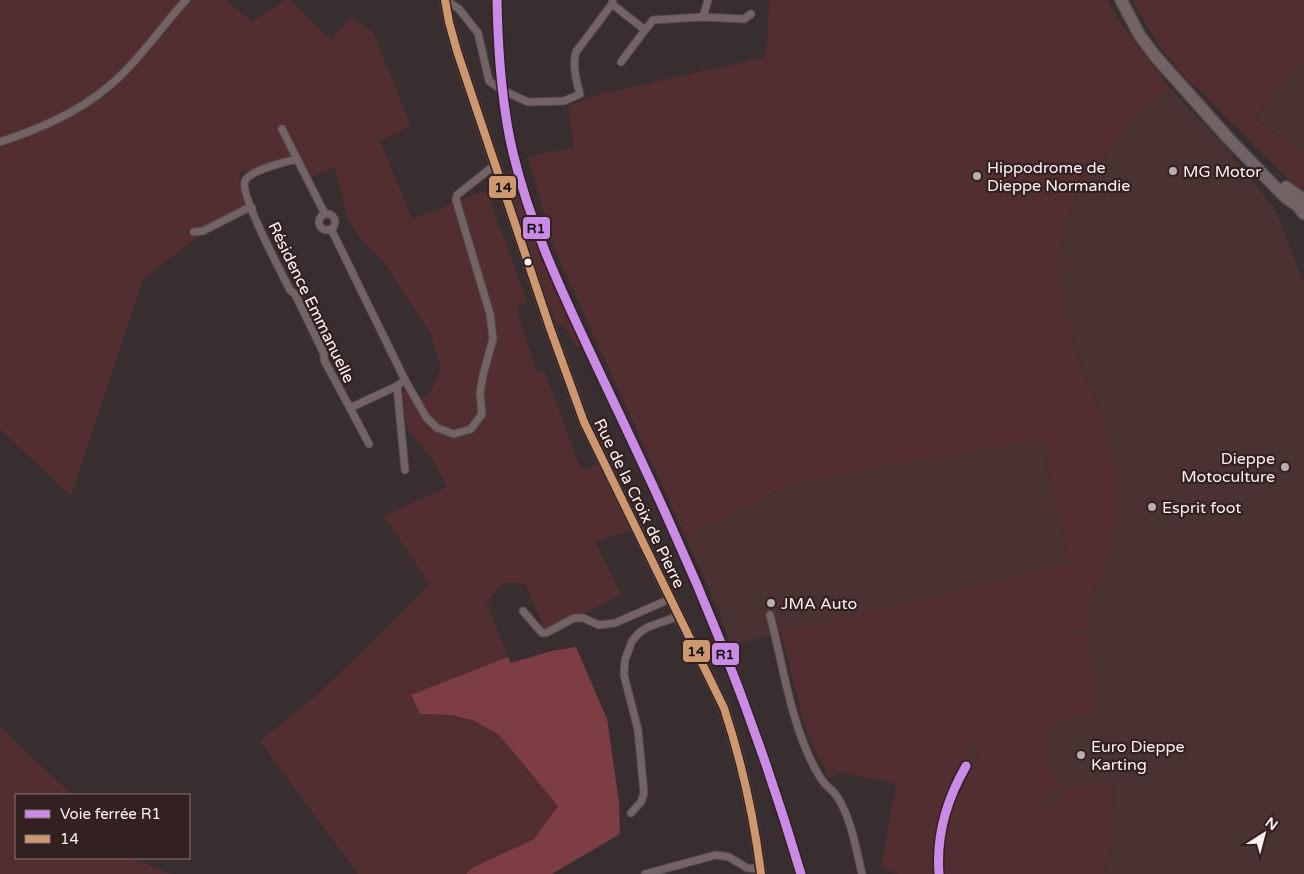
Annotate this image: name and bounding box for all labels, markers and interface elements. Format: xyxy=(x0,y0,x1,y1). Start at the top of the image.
place label: Hippodrome de Dieppe Normandie xyxy=(987,158,1130,196)
place label: MG Motor xyxy=(1183,162,1262,182)
marker: MG Motor xyxy=(1167,165,1179,177)
marker: Hippodrome de Dieppe Normandie xyxy=(971,170,983,182)
line badge: 14 xyxy=(488,175,517,199)
text: 14 xyxy=(494,179,512,196)
line badge: R1 xyxy=(522,216,551,240)
street label: Résidence Emmanuelle xyxy=(263,219,359,386)
text: R1 xyxy=(527,220,545,237)
unlabelled marker xyxy=(523,257,533,267)
street label: Rue de la Croix de Pierre xyxy=(589,415,689,592)
place label: Dieppe Motoculture xyxy=(1181,449,1275,487)
marker: Dieppe Motoculture xyxy=(1279,461,1291,473)
place label: Esprit foot xyxy=(1162,498,1241,518)
marker: Esprit foot xyxy=(1146,501,1158,513)
place label: JMA Auto xyxy=(781,594,857,614)
marker: JMA Auto xyxy=(765,597,777,609)
line badge: 14 xyxy=(682,639,711,663)
line badge: R1 xyxy=(711,642,740,666)
text: 14 xyxy=(687,643,705,660)
text: R1 xyxy=(716,646,734,663)
place label: Euro Dieppe Karting xyxy=(1091,737,1185,775)
marker: Euro Dieppe Karting xyxy=(1075,749,1087,761)
legend xyxy=(15,794,190,859)
text: Voie ferrée R1 xyxy=(60,805,161,823)
north arrow xyxy=(1239,809,1289,859)
text: N xyxy=(1262,814,1281,834)
text: 14 xyxy=(60,830,79,848)

